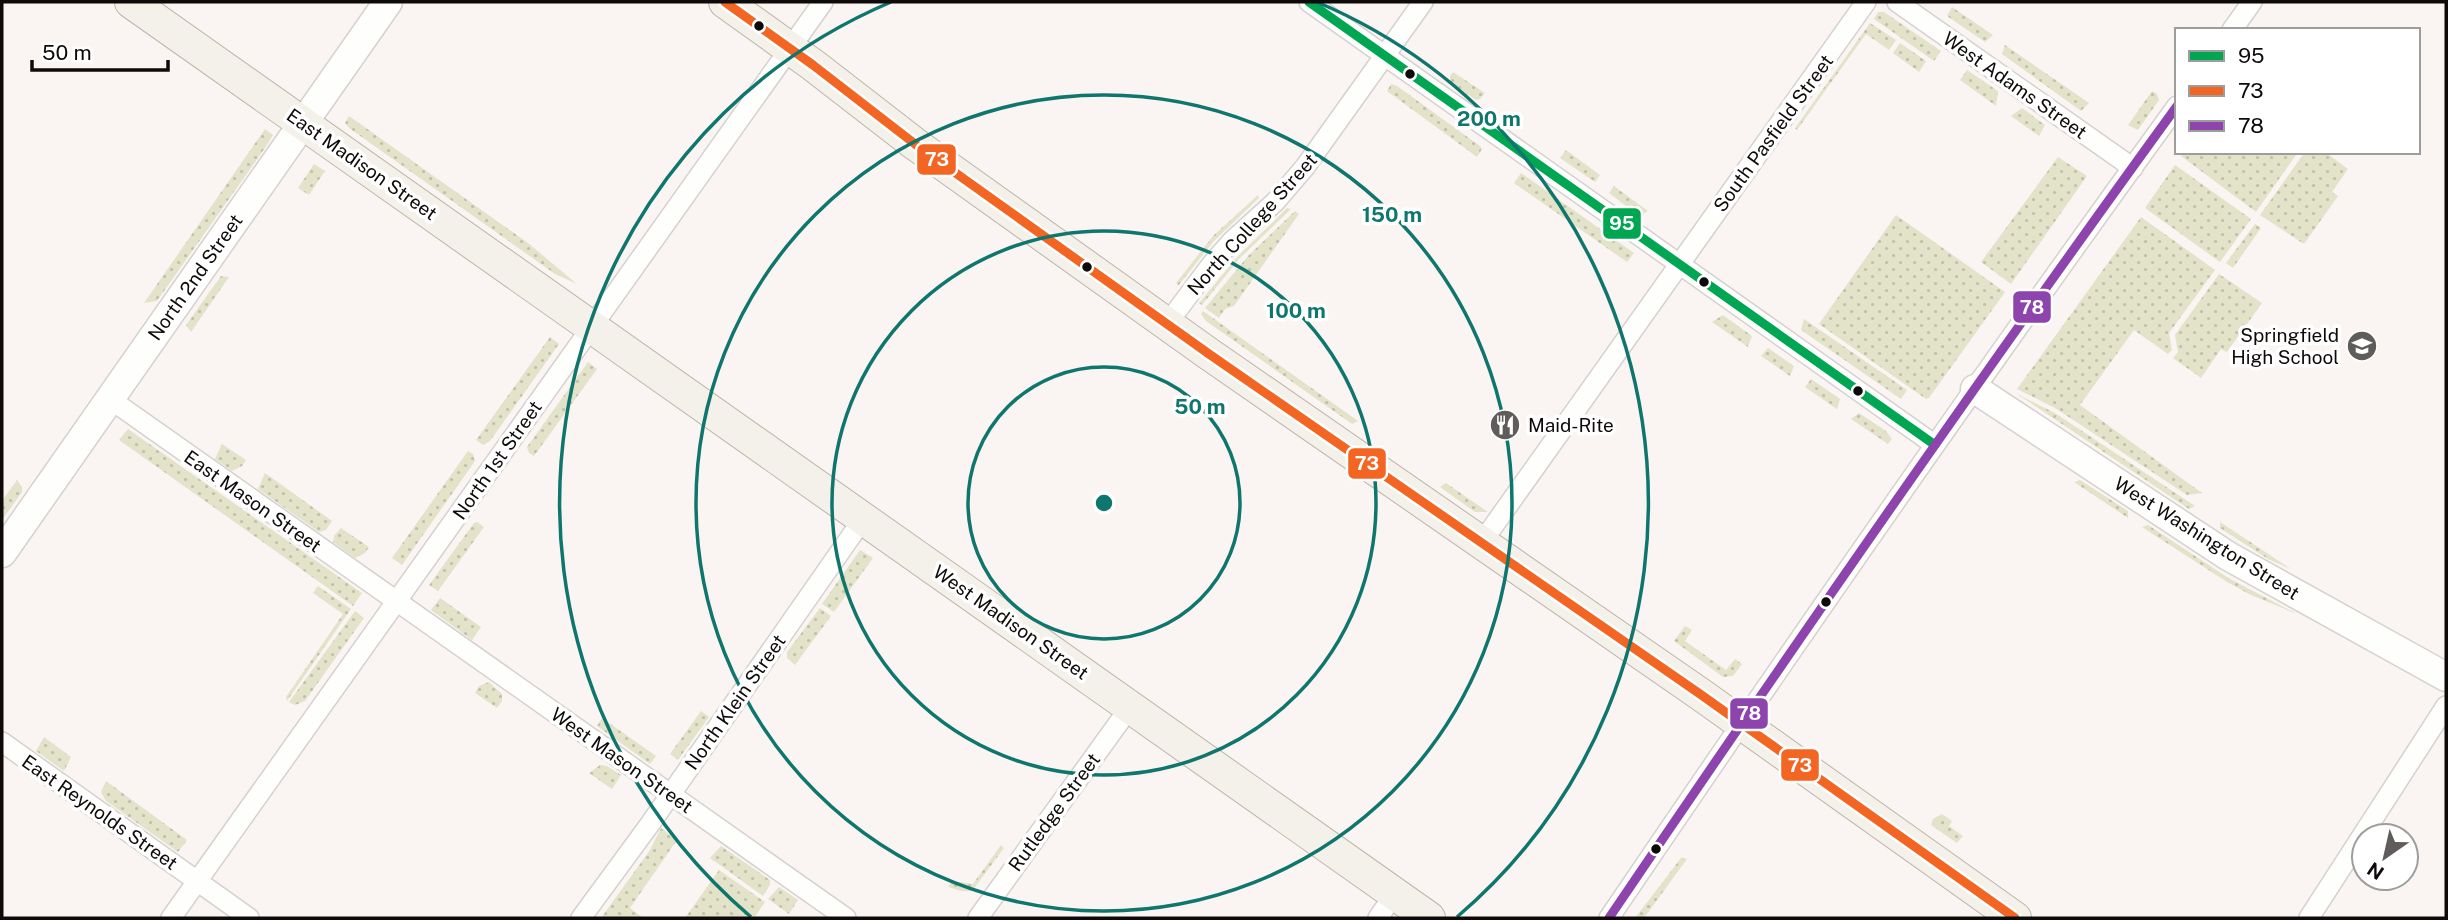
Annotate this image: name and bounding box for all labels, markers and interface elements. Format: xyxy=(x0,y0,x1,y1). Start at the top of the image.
unlabelled marker xyxy=(752,19,766,33)
street label: West Adams Street xyxy=(1939,27,2091,143)
scale bar xyxy=(32,28,168,72)
legend xyxy=(2175,28,2420,154)
text: 50 m xyxy=(42,40,92,65)
text: 95 xyxy=(2238,43,2265,68)
street label: South Pasfield Street xyxy=(1709,50,1837,216)
unlabelled marker xyxy=(1403,67,1417,81)
text: 73 xyxy=(2238,78,2263,103)
street label: East Madison Street xyxy=(283,104,441,224)
text: 200 m xyxy=(1457,106,1521,131)
text: 78 xyxy=(2238,113,2264,138)
line badge: 73 xyxy=(916,143,957,176)
text: 73 xyxy=(925,148,949,170)
street label: North College Street xyxy=(1183,149,1321,299)
text: 150 m xyxy=(1362,202,1422,227)
line badge: 95 xyxy=(1602,207,1642,240)
street label: North 2nd Street xyxy=(143,210,247,344)
text: 95 xyxy=(1609,212,1635,234)
unlabelled marker xyxy=(1080,260,1094,274)
unlabelled marker xyxy=(1697,275,1711,289)
line badge: 78 xyxy=(2012,290,2052,324)
text: 78 xyxy=(2020,296,2044,318)
text: 100 m xyxy=(1266,298,1326,323)
place label: Springfield High School xyxy=(2231,324,2339,368)
school or university icon: Springfield High School xyxy=(2345,329,2379,363)
unlabelled marker xyxy=(1851,384,1865,398)
text: 50 m xyxy=(1174,394,1226,419)
street label: North 1st Street xyxy=(448,396,546,524)
restaurant icon: Maid-Rite xyxy=(1488,408,1522,442)
place label: Maid-Rite xyxy=(1528,414,1614,436)
street label: East Mason Street xyxy=(180,446,326,556)
line badge: 73 xyxy=(1347,447,1387,480)
text: 73 xyxy=(1355,452,1379,474)
street label: West Washington Street xyxy=(2110,472,2304,604)
centre of rings xyxy=(1092,491,1116,515)
street label: West Madison Street xyxy=(929,560,1093,684)
unlabelled marker xyxy=(1819,595,1833,609)
street label: North Klein Street xyxy=(680,630,790,774)
line badge: 78 xyxy=(1729,697,1769,730)
text: 78 xyxy=(1737,702,1761,724)
street label: West Mason Street xyxy=(547,703,697,817)
line badge: 73 xyxy=(1780,748,1820,782)
street label: Rutledge Street xyxy=(1004,749,1104,875)
street label: East Reynolds Street xyxy=(18,750,182,874)
text: 73 xyxy=(1788,754,1812,776)
north arrow xyxy=(2350,822,2420,892)
unlabelled marker xyxy=(1649,842,1663,856)
text: N xyxy=(2363,858,2388,884)

